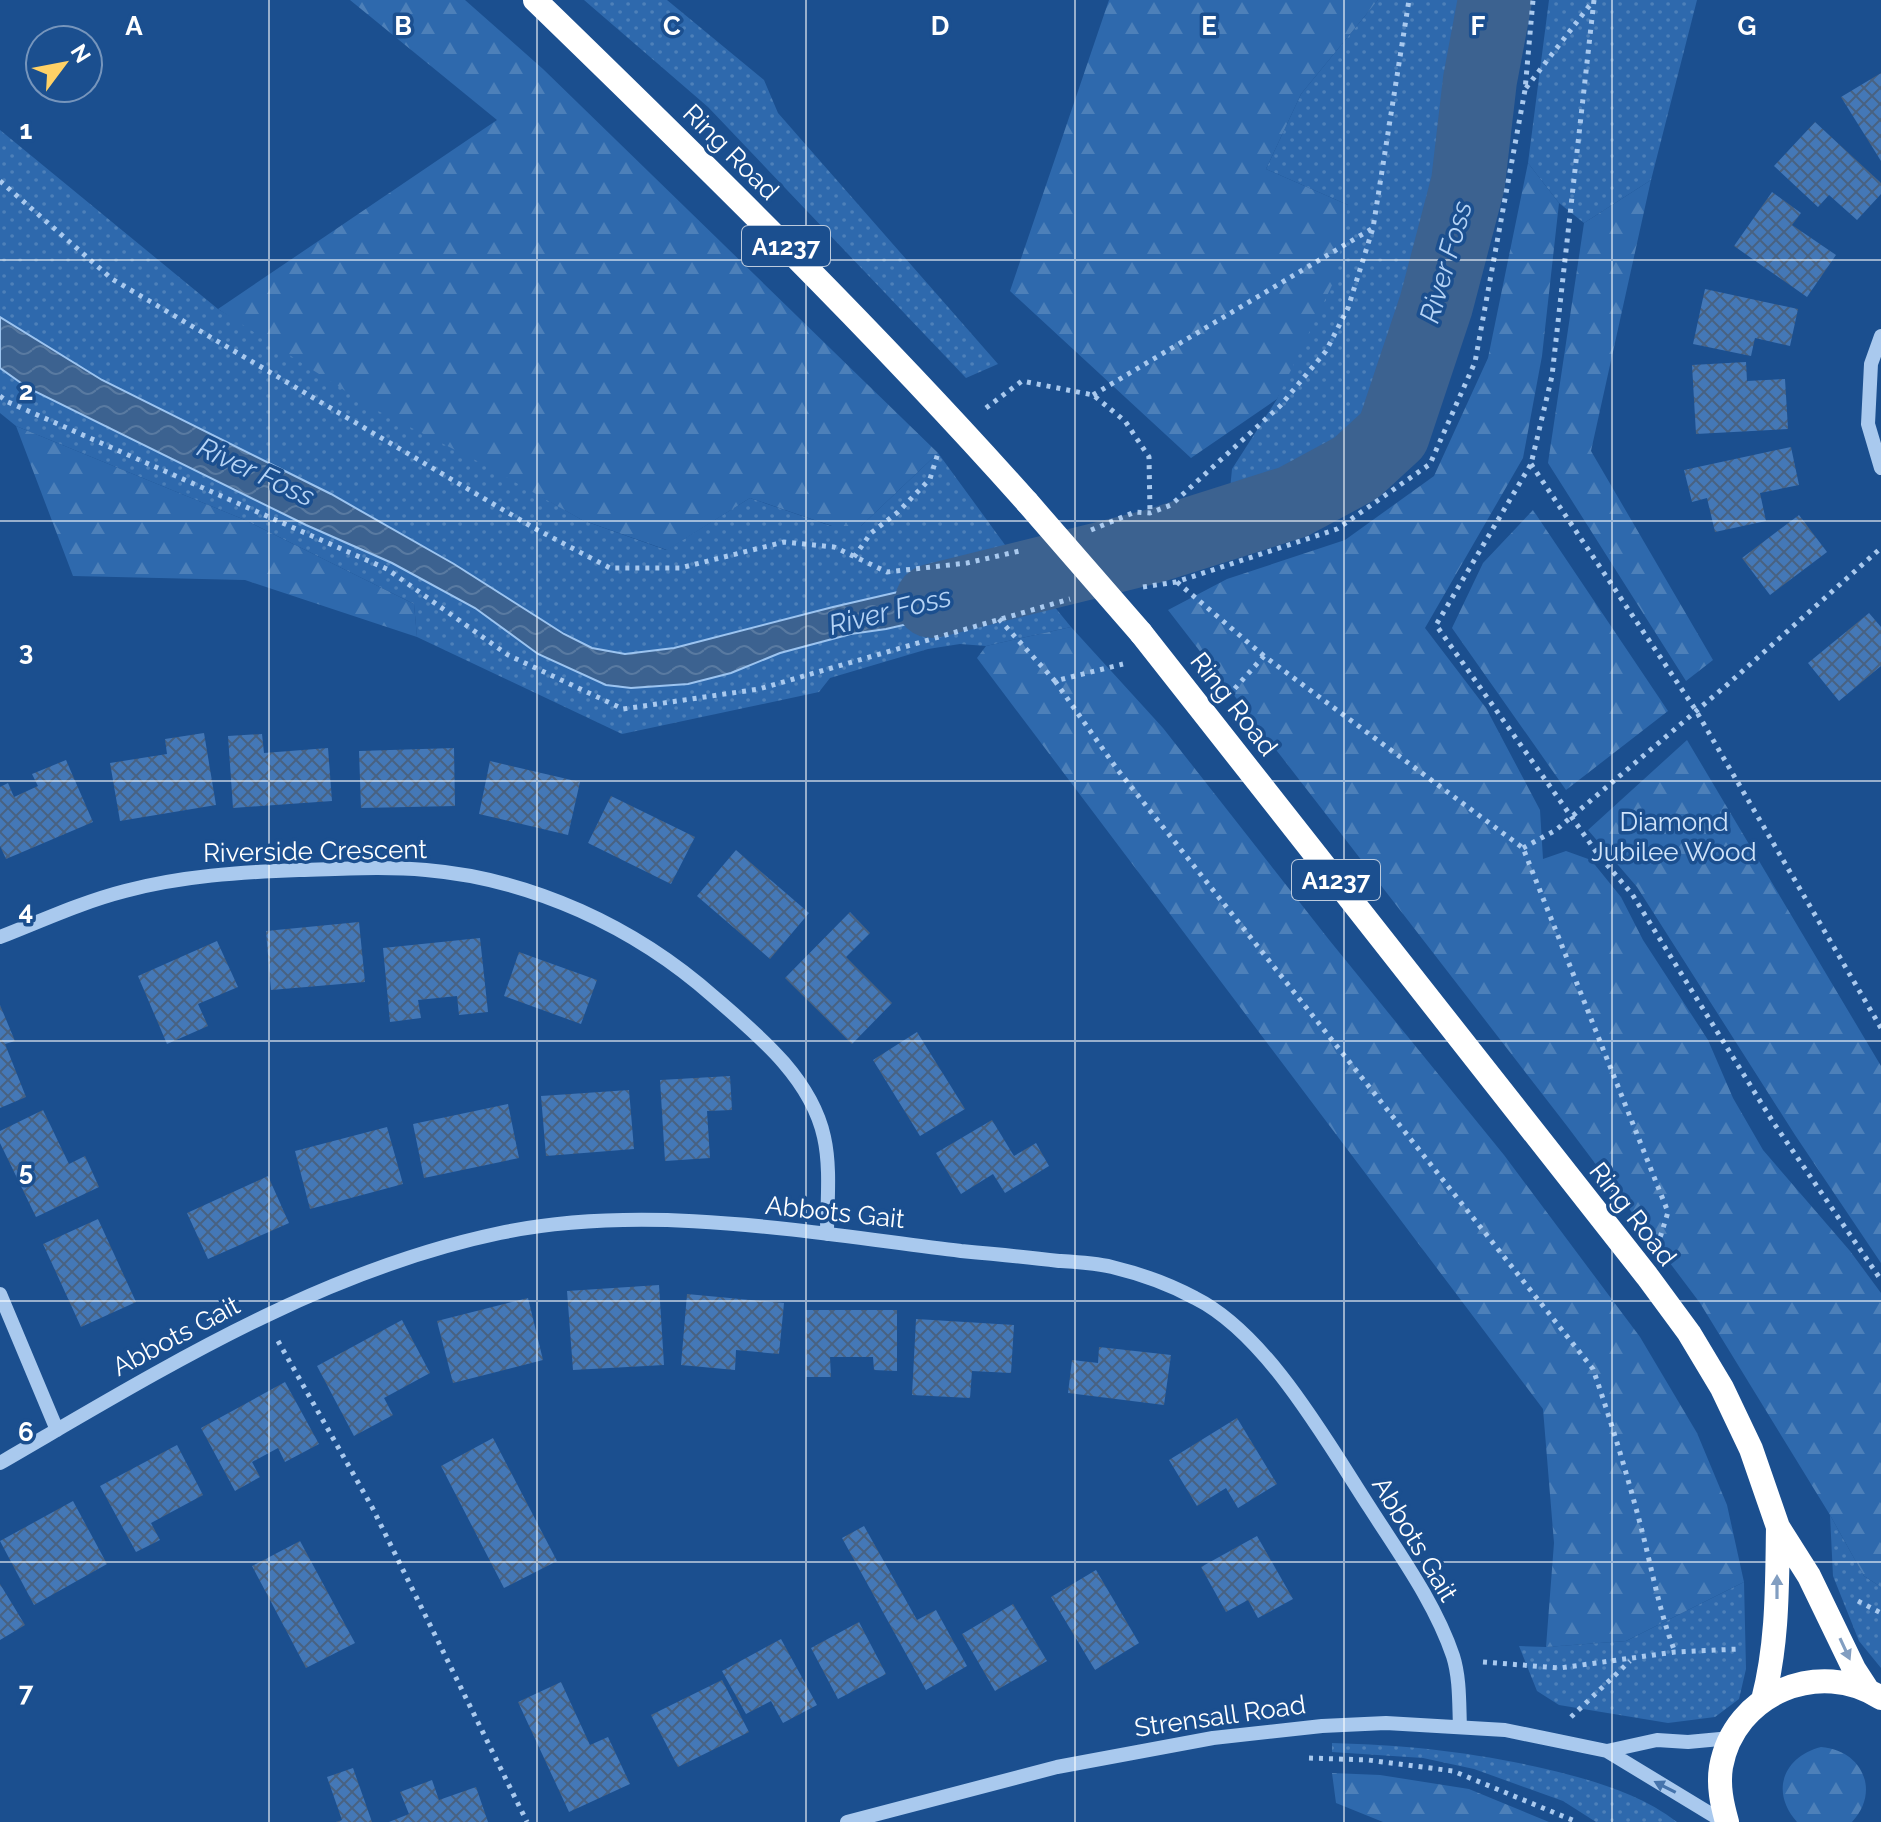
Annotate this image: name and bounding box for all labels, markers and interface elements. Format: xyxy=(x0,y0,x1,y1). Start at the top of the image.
text: A xyxy=(125,11,143,41)
text: B xyxy=(394,11,412,41)
text: C xyxy=(663,11,681,41)
text: D xyxy=(931,11,949,41)
text: E xyxy=(1201,11,1217,41)
text: F xyxy=(1471,11,1486,41)
text: G xyxy=(1738,11,1756,41)
north arrow xyxy=(24,24,104,104)
text: N xyxy=(65,39,96,67)
street label: Ring Road xyxy=(677,98,785,206)
text: 1 xyxy=(20,115,33,145)
water label: River Foss xyxy=(1413,197,1479,327)
road number: A1237 xyxy=(742,226,830,266)
text: 2 xyxy=(19,376,33,406)
water label: River Foss xyxy=(192,431,320,513)
water label: River Foss xyxy=(825,580,955,642)
text: 3 xyxy=(19,636,33,666)
street label: Ring Road xyxy=(1184,646,1284,762)
park label: Diamond Jubilee Wood xyxy=(1591,807,1757,867)
street label: Riverside Crescent xyxy=(203,834,428,868)
road number: A1237 xyxy=(1292,860,1380,900)
text: 4 xyxy=(19,896,33,926)
text: 5 xyxy=(19,1156,33,1186)
street label: Ring Road xyxy=(1583,1156,1683,1272)
street label: Abbots Gait xyxy=(764,1190,906,1234)
street label: Abbots Gait xyxy=(107,1290,245,1382)
text: 6 xyxy=(18,1417,34,1447)
street label: Abbots Gait xyxy=(1366,1471,1464,1607)
one-way arrow xyxy=(1771,1574,1783,1599)
one-way arrow xyxy=(1838,1638,1852,1661)
text: 7 xyxy=(19,1677,34,1707)
street label: Strensall Road xyxy=(1133,1689,1307,1743)
one-way arrow xyxy=(1653,1780,1676,1794)

